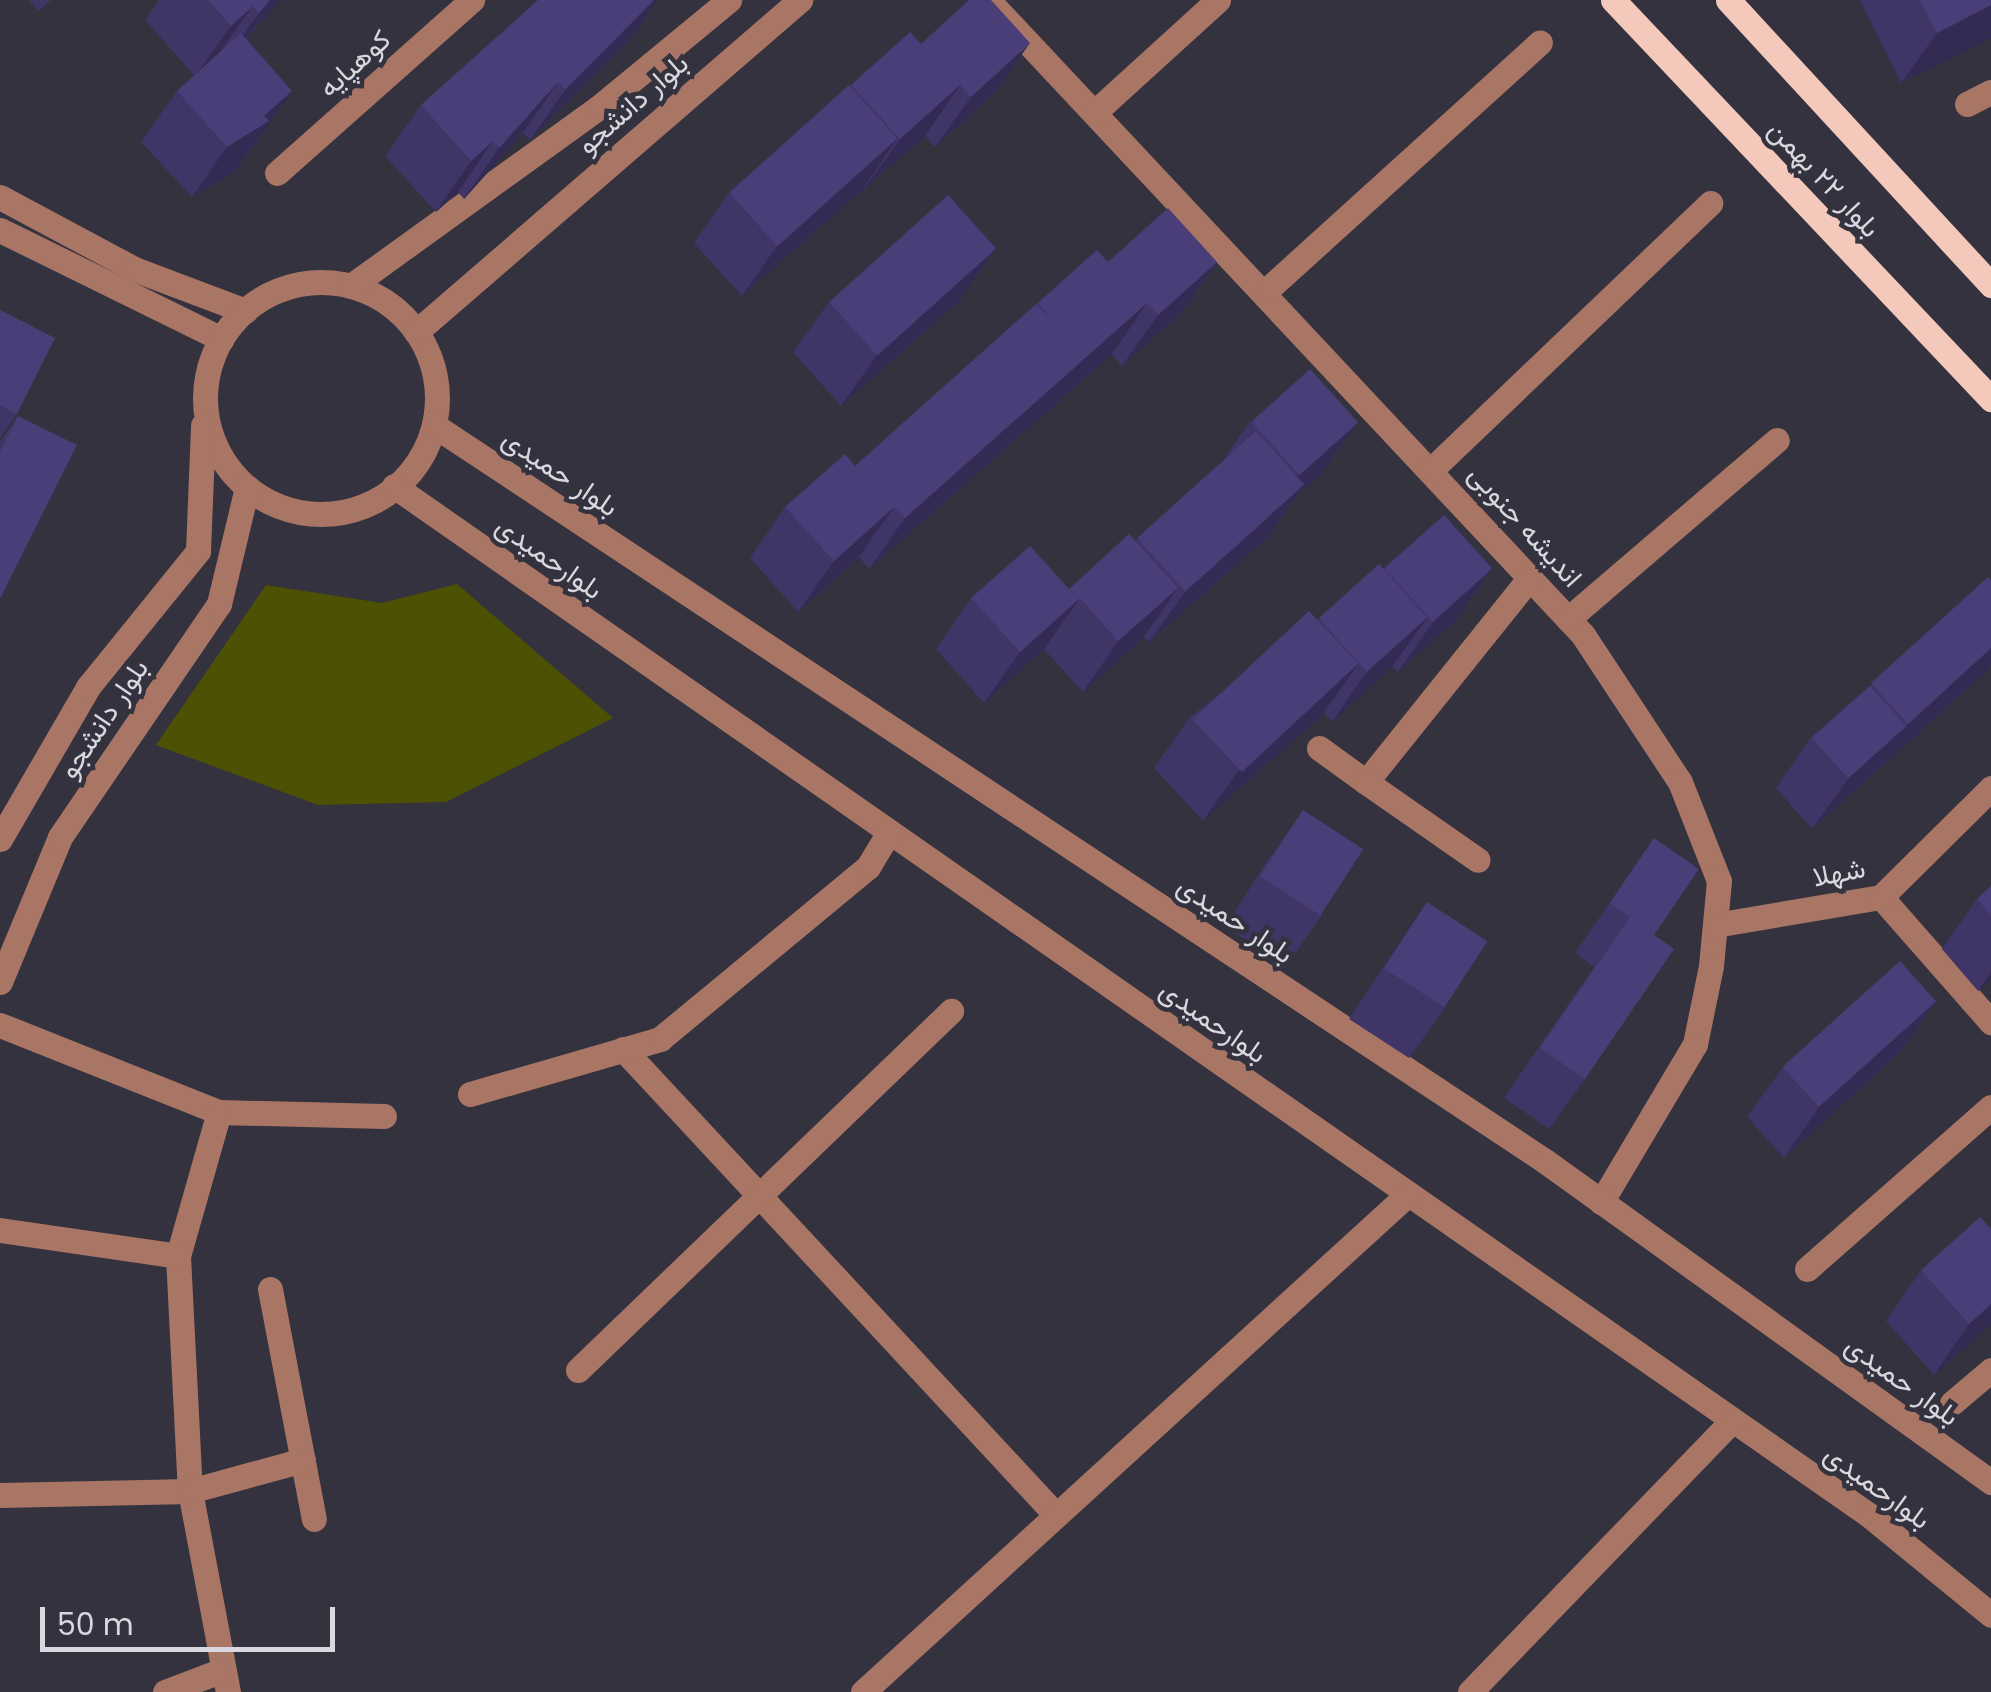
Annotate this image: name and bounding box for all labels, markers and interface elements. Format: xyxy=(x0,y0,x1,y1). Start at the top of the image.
street label: کوهپایه xyxy=(312,23,398,105)
street label: بلوار دانشجو xyxy=(571,47,695,161)
street label: بلوار ۲۲ بهمن xyxy=(1761,113,1887,245)
street label: بلوار حمیدی xyxy=(496,422,624,524)
street label: اندیشه جنوبی xyxy=(1461,458,1589,594)
street label: بلوارحمیدی xyxy=(489,509,609,607)
street label: بلوار دانشجو xyxy=(52,653,156,785)
street label: شهلا xyxy=(1810,851,1868,895)
street label: بلوار حمیدی xyxy=(1171,869,1299,971)
street label: بلوارحمیدی xyxy=(1153,973,1273,1071)
street label: بلوار حمیدی xyxy=(1838,1328,1966,1434)
street label: بلوارحمیدی xyxy=(1817,1437,1937,1537)
scale bar xyxy=(45,1587,340,1649)
text: 50 m xyxy=(57,1603,134,1646)

